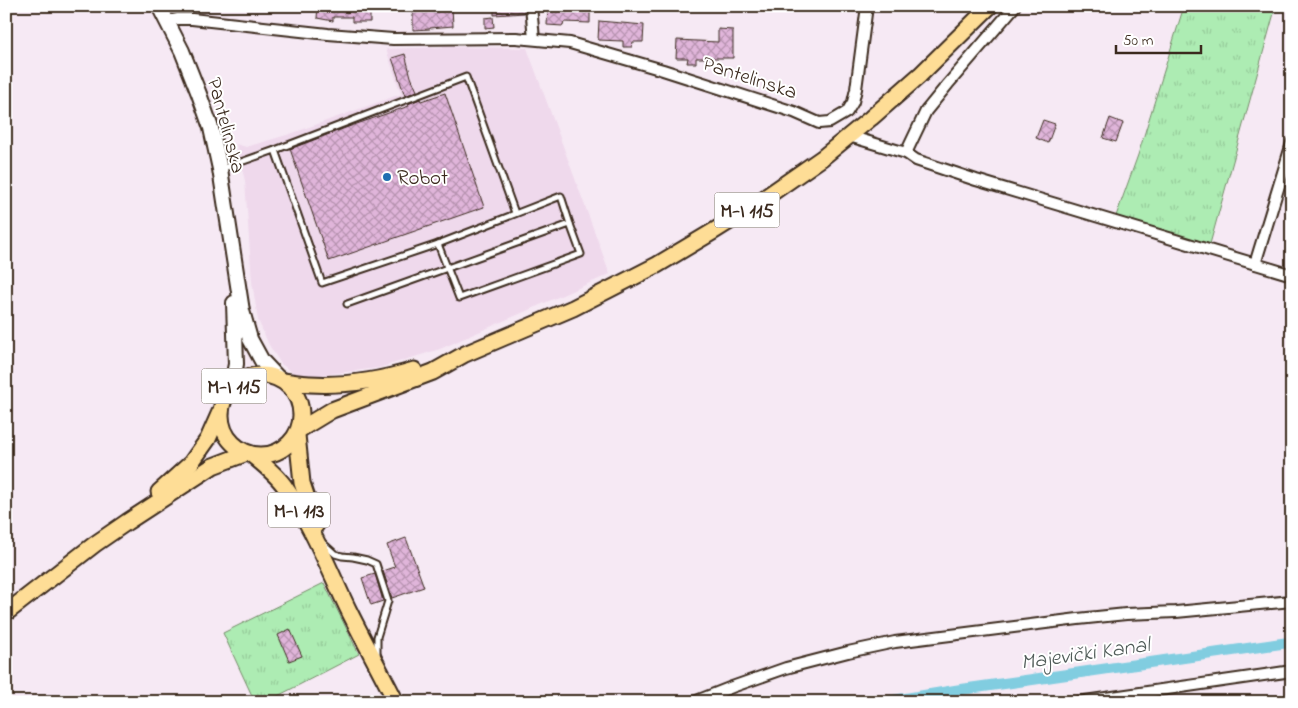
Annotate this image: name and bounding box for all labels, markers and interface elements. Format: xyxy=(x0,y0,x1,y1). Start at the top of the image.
scale bar xyxy=(1116,22,1200,54)
text: 50 m xyxy=(1123,30,1154,52)
street label: Pantelinska xyxy=(698,50,801,108)
street label: Pantelinska xyxy=(198,74,252,177)
place label: Robot xyxy=(397,164,448,194)
marker: Robot xyxy=(381,171,393,183)
road number: M-I 115 xyxy=(714,192,780,228)
road number: M-I 115 xyxy=(202,368,266,404)
road number: M-I 113 xyxy=(268,492,330,528)
water label: Majevički Kanal xyxy=(1019,630,1154,680)

